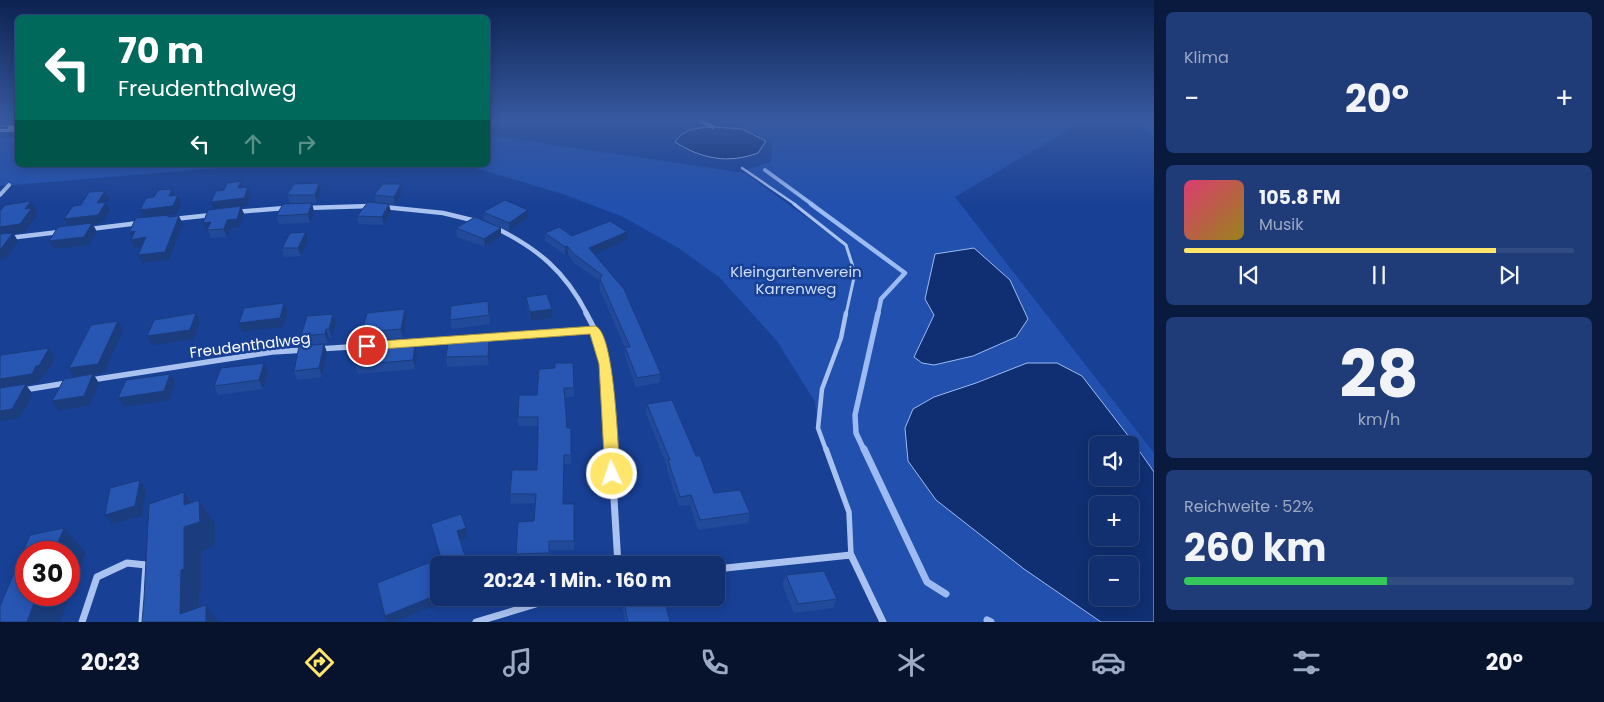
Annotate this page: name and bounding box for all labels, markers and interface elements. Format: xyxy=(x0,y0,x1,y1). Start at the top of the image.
text: 70 m xyxy=(118,26,204,75)
icon: left xyxy=(35,35,100,100)
text: Klima xyxy=(1184,46,1229,69)
text: 20° xyxy=(1345,72,1409,125)
text: Freudenthalweg xyxy=(118,73,297,104)
text: − xyxy=(1184,79,1199,118)
text: + xyxy=(1555,79,1574,118)
icon: left xyxy=(186,130,214,158)
icon: ahead xyxy=(239,130,267,158)
icon: right xyxy=(292,130,320,158)
text: 105.8 FM xyxy=(1259,184,1340,211)
text: Musik xyxy=(1259,213,1304,236)
park label: Kleingartenverein Karrenweg xyxy=(730,261,862,299)
icon: previous xyxy=(1235,261,1263,289)
icon: pause xyxy=(1365,261,1393,289)
icon: next xyxy=(1495,261,1523,289)
pin xyxy=(346,325,388,367)
street label: Freudenthalweg xyxy=(188,327,312,363)
text: 28 xyxy=(1339,329,1419,420)
icon: arrive xyxy=(353,332,381,360)
text: km/h xyxy=(1358,408,1400,431)
map controls xyxy=(1089,436,1139,606)
button: sound xyxy=(1089,436,1139,486)
position arrow xyxy=(585,447,637,499)
text: Reichweite · 52% xyxy=(1184,495,1314,518)
button: + xyxy=(1089,496,1139,546)
text: 260 km xyxy=(1184,521,1326,574)
speed limit sign: 30 xyxy=(15,541,80,606)
button: − xyxy=(1089,556,1139,606)
text: 20:24 · 1 Min. · 160 m xyxy=(484,567,672,594)
icon: directions xyxy=(302,645,337,680)
icon: music xyxy=(500,645,535,680)
icon: phone xyxy=(697,645,732,680)
icon: climate xyxy=(894,645,929,680)
icon: car xyxy=(1091,645,1126,680)
icon: filters xyxy=(1289,645,1324,680)
text: 20:23 xyxy=(81,647,140,678)
text: 20° xyxy=(1486,647,1523,678)

